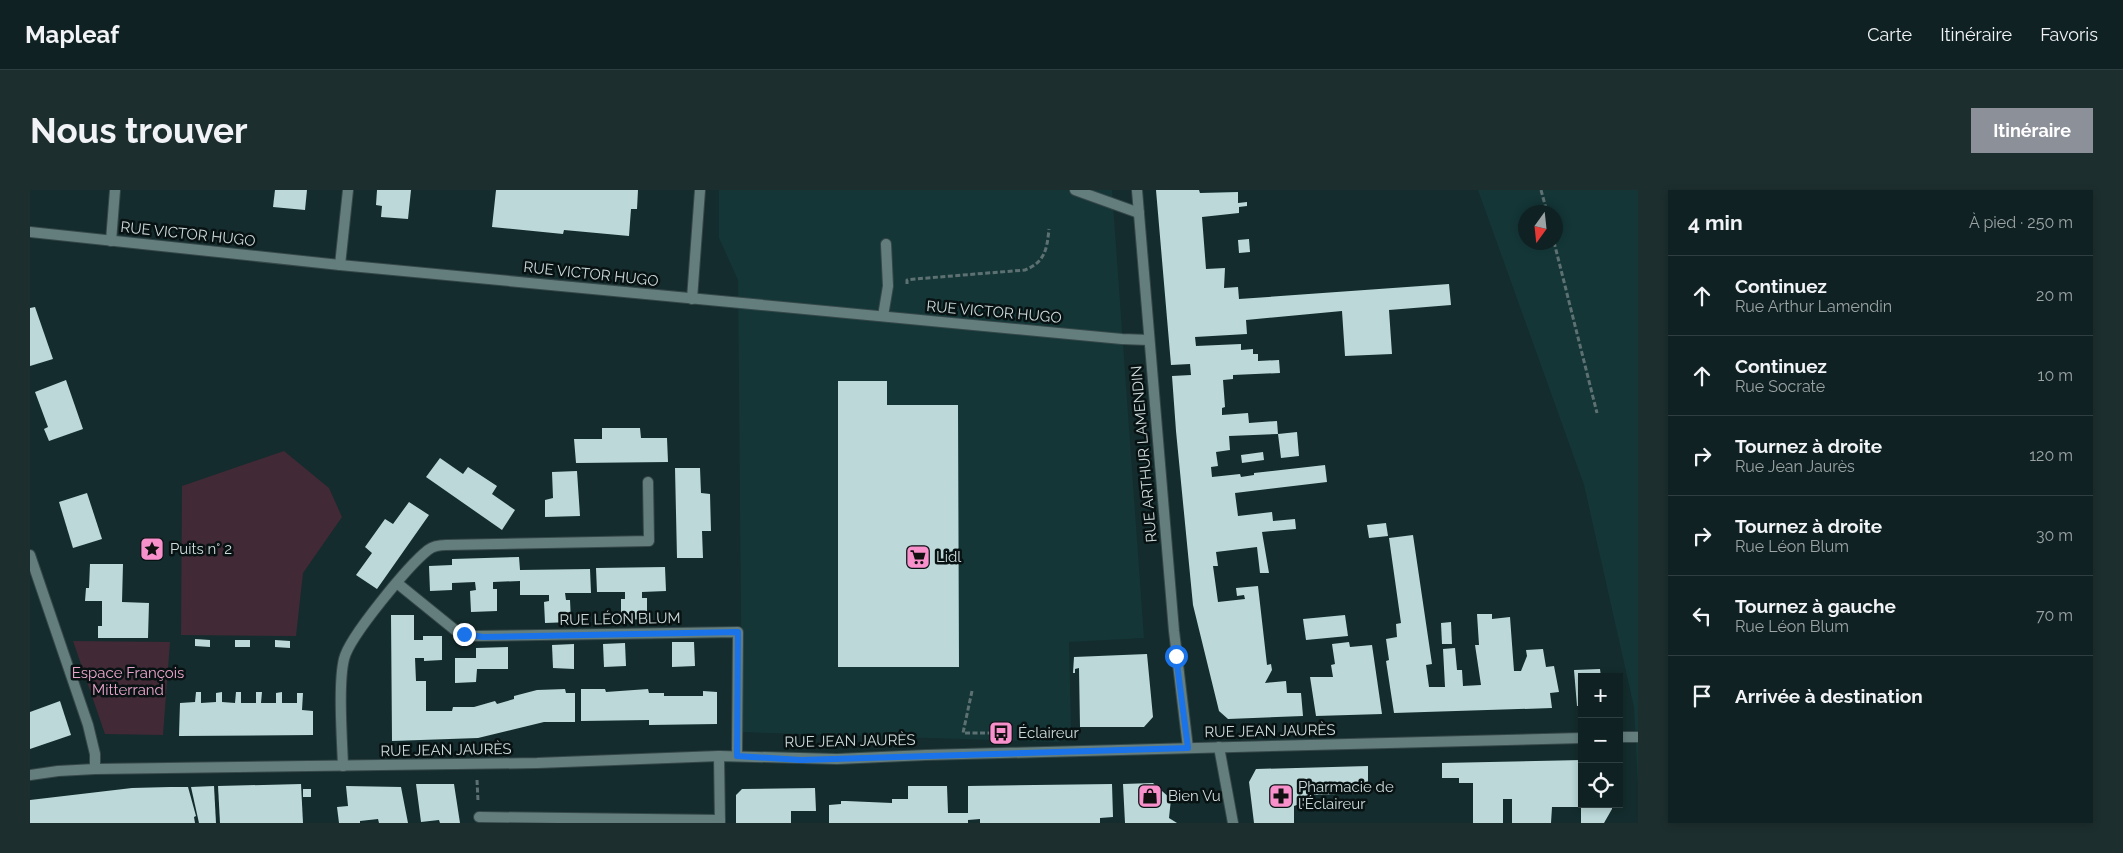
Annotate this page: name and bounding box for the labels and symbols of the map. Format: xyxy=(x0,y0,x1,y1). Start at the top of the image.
north arrow xyxy=(1518,205,1563,250)
street label: RUE VICTOR HUGO xyxy=(120,218,256,250)
street label: RUE VICTOR HUGO xyxy=(523,258,659,290)
street label: RUE VICTOR HUGO xyxy=(926,297,1062,327)
street label: RUE ARTHUR LAMENDIN xyxy=(1127,365,1161,543)
place icon: Puits n° 2 xyxy=(139,536,165,562)
place label: Puits n° 2 xyxy=(170,540,232,558)
supermarket icon: Lidl xyxy=(905,544,931,570)
place label: Lidl xyxy=(936,548,962,566)
street label: RUE LÉON BLUM xyxy=(559,609,681,629)
route end xyxy=(453,623,476,646)
route start xyxy=(1165,645,1188,668)
park label: Espace François Mitterrand xyxy=(72,664,184,699)
bus stop icon: Éclaireur xyxy=(988,720,1014,746)
street label: RUE JEAN JAURÈS xyxy=(1204,721,1336,741)
place label: Éclaireur xyxy=(1018,724,1079,742)
street label: RUE JEAN JAURÈS xyxy=(784,731,916,751)
street label: RUE JEAN JAURÈS xyxy=(380,740,512,760)
place label: Pharmacie de l'Éclaireur xyxy=(1298,778,1394,813)
shop icon: Bien Vu xyxy=(1137,783,1163,809)
pharmacy icon: Pharmacie de l'Éclaireur xyxy=(1268,783,1294,809)
place label: Bien Vu xyxy=(1168,787,1221,805)

